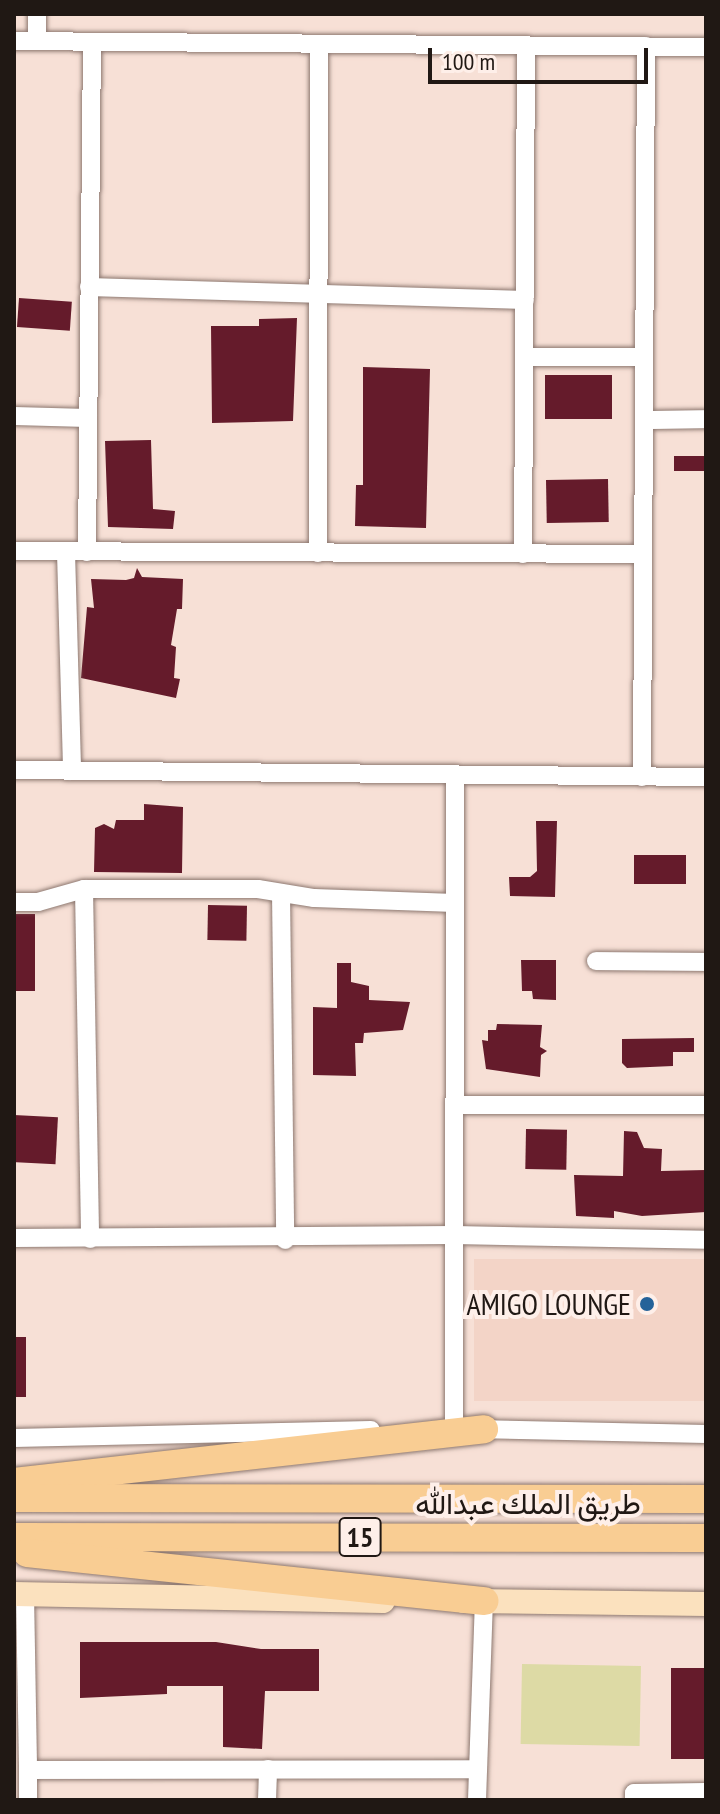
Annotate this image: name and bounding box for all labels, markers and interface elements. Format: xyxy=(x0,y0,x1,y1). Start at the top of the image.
scale bar xyxy=(432,32,652,82)
text: 100 m xyxy=(442,46,495,77)
place label: AMIGO LOUNGE xyxy=(467,1286,631,1322)
marker: AMIGO LOUNGE xyxy=(638,1295,656,1313)
street label: طريق الملك عبدالله xyxy=(415,1485,641,1521)
road number: 15 xyxy=(338,1513,382,1561)

